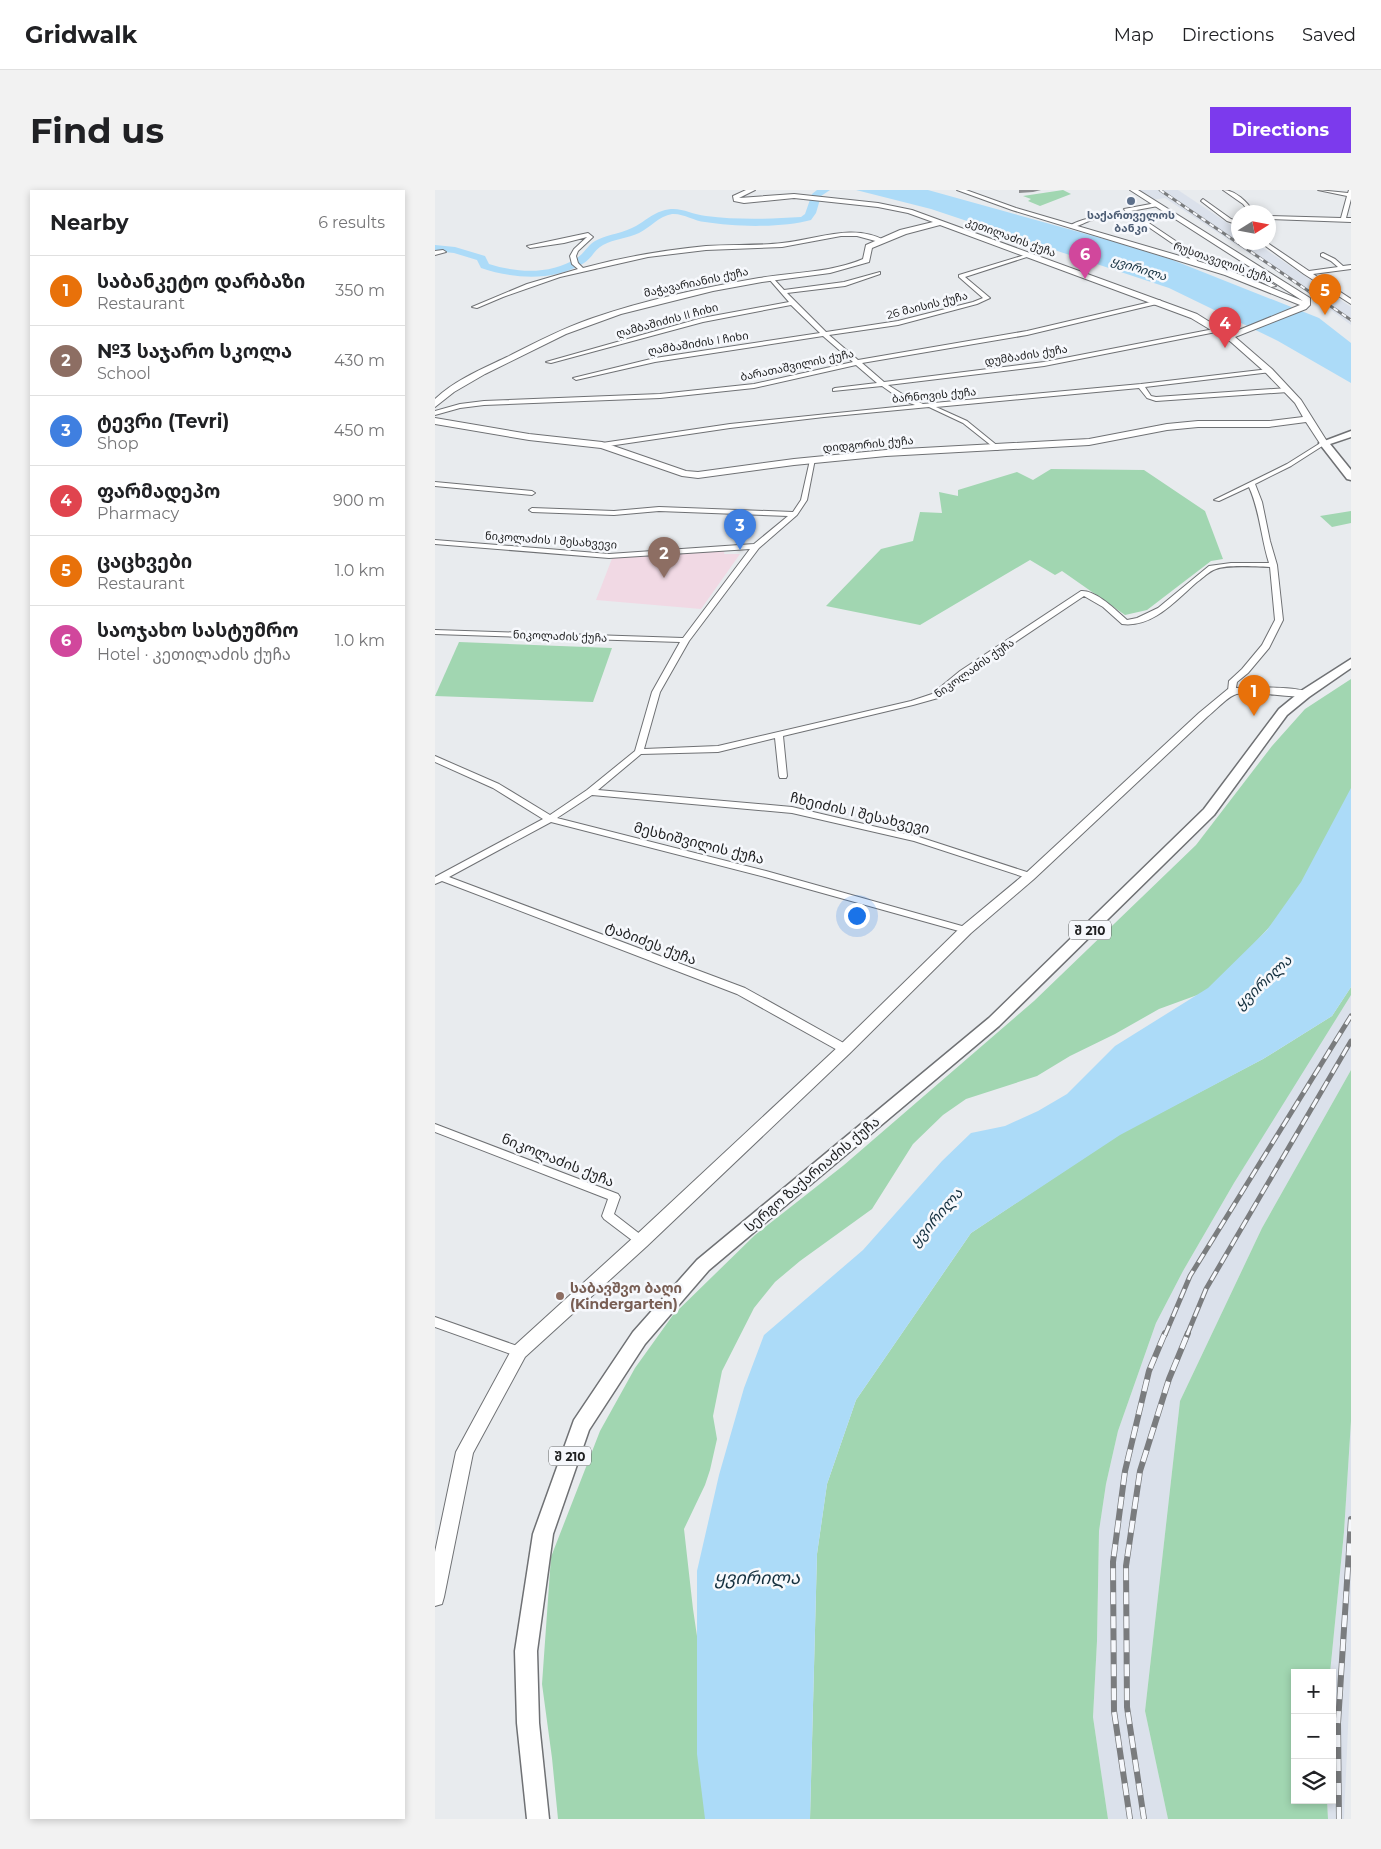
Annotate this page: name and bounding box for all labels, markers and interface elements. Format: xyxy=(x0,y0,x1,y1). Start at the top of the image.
text: Gridwalk xyxy=(25,20,137,49)
text: Map xyxy=(1114,24,1154,46)
text: Directions xyxy=(1182,24,1274,46)
text: Saved xyxy=(1302,24,1356,46)
button: Directions xyxy=(1210,107,1351,153)
text: Find us xyxy=(30,109,164,152)
marker: საქართველოს ბანკი xyxy=(1125,195,1137,207)
north arrow xyxy=(1231,205,1276,250)
place label: საქართველოს ბანკი xyxy=(1087,208,1175,235)
text: Nearby xyxy=(50,210,129,235)
text: 6 results xyxy=(318,213,385,232)
street label: კეთილაძის ქუჩა xyxy=(964,214,1058,260)
pin: 6 xyxy=(1069,238,1101,279)
street label: რუსთაველის ქუჩა xyxy=(1172,238,1274,286)
water label: ყვირილა xyxy=(1110,252,1169,284)
street label: მაჭავარიანის ქუჩა xyxy=(643,264,749,300)
text: საბანკეტო დარბაზი xyxy=(97,270,305,293)
pin: 5 xyxy=(1309,274,1341,315)
text: 1 xyxy=(63,281,69,300)
text: 350 m xyxy=(335,281,385,300)
street label: 26 მაისის ქუჩა xyxy=(885,288,969,322)
text: Restaurant xyxy=(97,294,185,313)
street label: ღამბაშიძის II ჩიხი xyxy=(614,300,720,340)
pin: 4 xyxy=(1209,307,1241,348)
street label: ღამბაშიძის I ჩიხი xyxy=(647,328,749,358)
text: №3 საჯარო სკოლა xyxy=(97,340,292,363)
street label: დუმბაძის ქუჩა xyxy=(984,342,1068,368)
street label: ბარათაშვილის ქუჩა xyxy=(739,346,855,384)
text: 2 xyxy=(61,351,71,370)
text: 430 m xyxy=(334,351,385,370)
text: School xyxy=(97,364,151,383)
street label: ბარნოვის ქუჩა xyxy=(891,384,977,406)
text: ტევრი (Tevri) xyxy=(97,410,229,433)
text: 3 xyxy=(61,421,71,440)
text: 450 m xyxy=(334,421,385,440)
street label: დიდგორის ქუჩა xyxy=(822,433,914,455)
text: Shop xyxy=(97,434,139,453)
text: ფარმადეპო xyxy=(97,480,220,503)
text: 4 xyxy=(60,491,72,510)
text: 900 m xyxy=(333,491,385,510)
text: Pharmacy xyxy=(97,504,179,523)
pin: 3 xyxy=(724,509,756,550)
street label: ნიკოლაძის I შესახვევი xyxy=(485,528,617,552)
pin: 2 xyxy=(648,537,680,578)
text: ცაცხვები xyxy=(97,550,192,573)
text: 5 xyxy=(61,561,71,580)
text: 1.0 km xyxy=(335,561,385,580)
text: Restaurant xyxy=(97,574,185,593)
text: საოჯახო სასტუმრო xyxy=(97,619,299,642)
street label: ნიკოლაძის ქუჩა xyxy=(513,627,607,645)
text: 6 xyxy=(61,631,71,650)
text: 1.0 km xyxy=(335,631,385,650)
street label: ნიკოლაძის ქუჩა xyxy=(931,635,1017,701)
text: Hotel · კეთილაძის ქუჩა xyxy=(97,645,291,664)
pin: 1 xyxy=(1238,675,1270,716)
street label: ჩხეიძის I შესახვევი xyxy=(788,788,932,838)
street label: მესხიშვილის ქუჩა xyxy=(632,818,766,868)
your location xyxy=(844,903,870,929)
street label: ტაბიძეს ქუჩა xyxy=(603,917,699,969)
road number: შ 210 xyxy=(1069,920,1111,940)
water label: ყვირილა xyxy=(1230,950,1296,1013)
street label: სერგო ზაქარიაძის ქუჩა xyxy=(741,1112,883,1236)
street label: ნიკოლაძის ქუჩა xyxy=(499,1129,617,1191)
water label: ყვირილა xyxy=(905,1183,967,1250)
place label: საბავშვო ბაღი (Kindergarten) xyxy=(570,1279,682,1313)
marker: საბავშვო ბაღი (Kindergarten) xyxy=(554,1290,566,1302)
road number: შ 210 xyxy=(549,1446,591,1466)
water label: ყვირილა xyxy=(714,1567,800,1589)
map controls xyxy=(1291,1669,1336,1804)
button: + xyxy=(1291,1669,1336,1714)
button: − xyxy=(1291,1714,1336,1759)
button: layers xyxy=(1291,1759,1336,1804)

